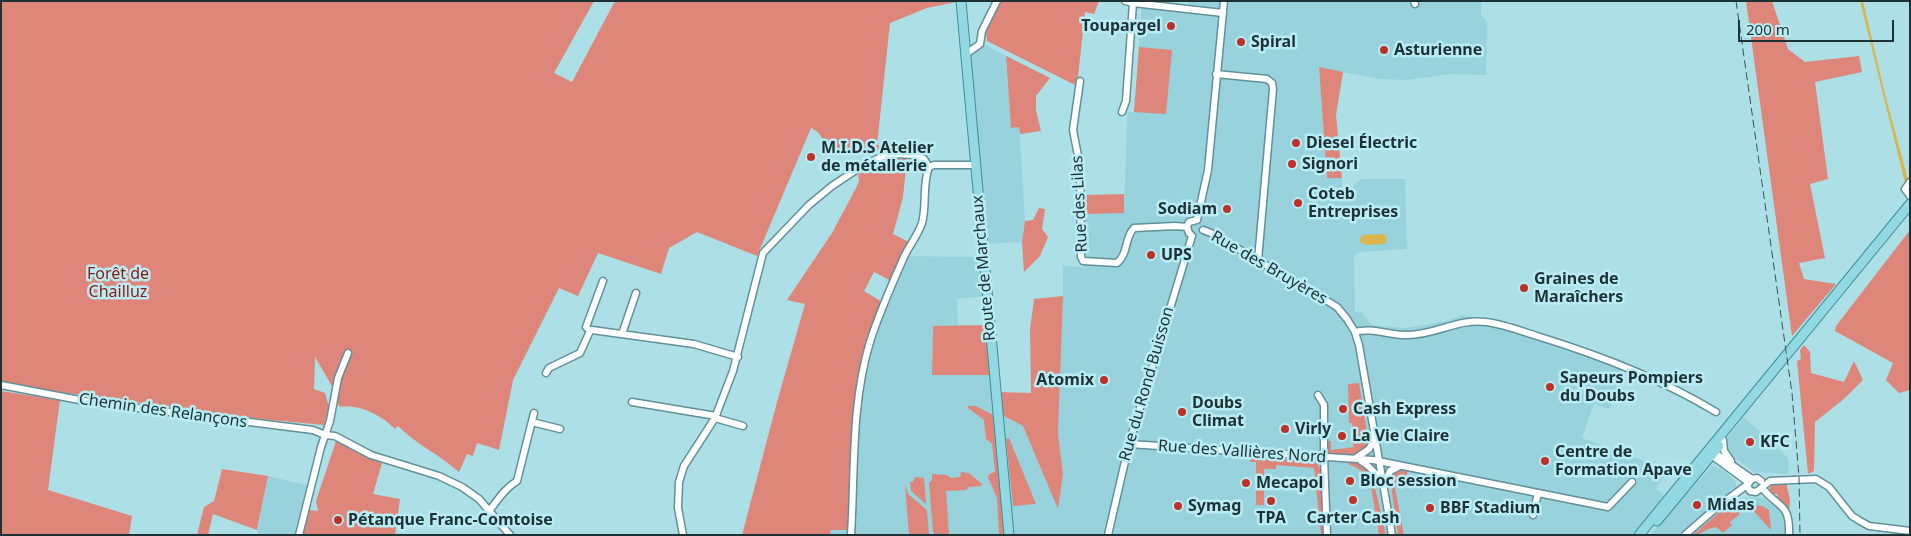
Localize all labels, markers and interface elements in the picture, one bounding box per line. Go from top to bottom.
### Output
scale bar [1741,10,1897,42]
place label: Toupargel [1081,16,1161,36]
text: 200 m [1746,19,1790,39]
marker: Toupargel [1165,20,1177,32]
place label: Spiral [1251,32,1296,52]
marker: Spiral [1235,36,1247,48]
place label: Asturienne [1394,40,1482,60]
marker: Asturienne [1378,44,1390,56]
place label: Diesel Électric [1306,133,1417,153]
marker: Diesel Électric [1290,137,1302,149]
place label: M.I.D.S Atelier de métallerie [821,138,934,176]
marker: M.I.D.S Atelier de métallerie [805,151,817,163]
place label: Signori [1302,154,1358,174]
street label: Rue des Lilas [1068,155,1092,253]
marker: Signori [1286,158,1298,170]
place label: Coteb Entreprises [1308,184,1398,222]
street label: Route de Marchaux [968,194,1000,342]
marker: Coteb Entreprises [1292,197,1304,209]
place label: Sodiam [1158,199,1217,219]
marker: Sodiam [1221,203,1233,215]
street label: Rue des Bruyères [1208,227,1330,309]
place label: UPS [1161,245,1192,265]
marker: UPS [1145,249,1157,261]
park label: Forêt de Chailluz [87,264,149,302]
place label: Graines de Maraîchers [1534,269,1623,307]
marker: Graines de Maraîchers [1518,282,1530,294]
street label: Rue du Rond Buisson [1116,305,1178,463]
place label: Sapeurs Pompiers du Doubs [1560,368,1703,406]
place label: Atomix [1036,370,1094,390]
marker: Atomix [1098,374,1110,386]
marker: Sapeurs Pompiers du Doubs [1544,381,1556,393]
street label: Chemin des Relançons [78,390,248,432]
place label: Doubs Climat [1192,393,1244,431]
place label: Cash Express [1353,399,1456,419]
marker: Cash Express [1337,403,1349,415]
marker: Doubs Climat [1176,406,1188,418]
place label: Virly [1295,419,1331,439]
marker: Virly [1279,423,1291,435]
place label: La Vie Claire [1352,426,1449,446]
marker: La Vie Claire [1336,430,1348,442]
place label: KFC [1760,432,1790,452]
marker: KFC [1744,436,1756,448]
street label: Rue des Vallières Nord [1157,437,1327,467]
place label: Centre de Formation Apave [1555,442,1692,480]
marker: Centre de Formation Apave [1539,455,1551,467]
place label: Bloc session [1360,471,1457,491]
place label: Mecapol [1256,473,1323,493]
marker: Bloc session [1344,475,1356,487]
marker: Mecapol [1240,477,1252,489]
marker: Carter Cash [1347,494,1359,506]
marker: TPA [1265,495,1277,507]
place label: Midas [1707,495,1755,515]
place label: Symag [1188,496,1241,516]
place label: BBF Stadium [1440,498,1540,518]
marker: Midas [1691,499,1703,511]
marker: Symag [1172,500,1184,512]
marker: BBF Stadium [1424,502,1436,514]
place label: TPA [1256,508,1286,528]
place label: Carter Cash [1306,508,1400,528]
place label: Pétanque Franc-Comtoise [348,510,553,530]
marker: Pétanque Franc-Comtoise [332,514,344,526]

